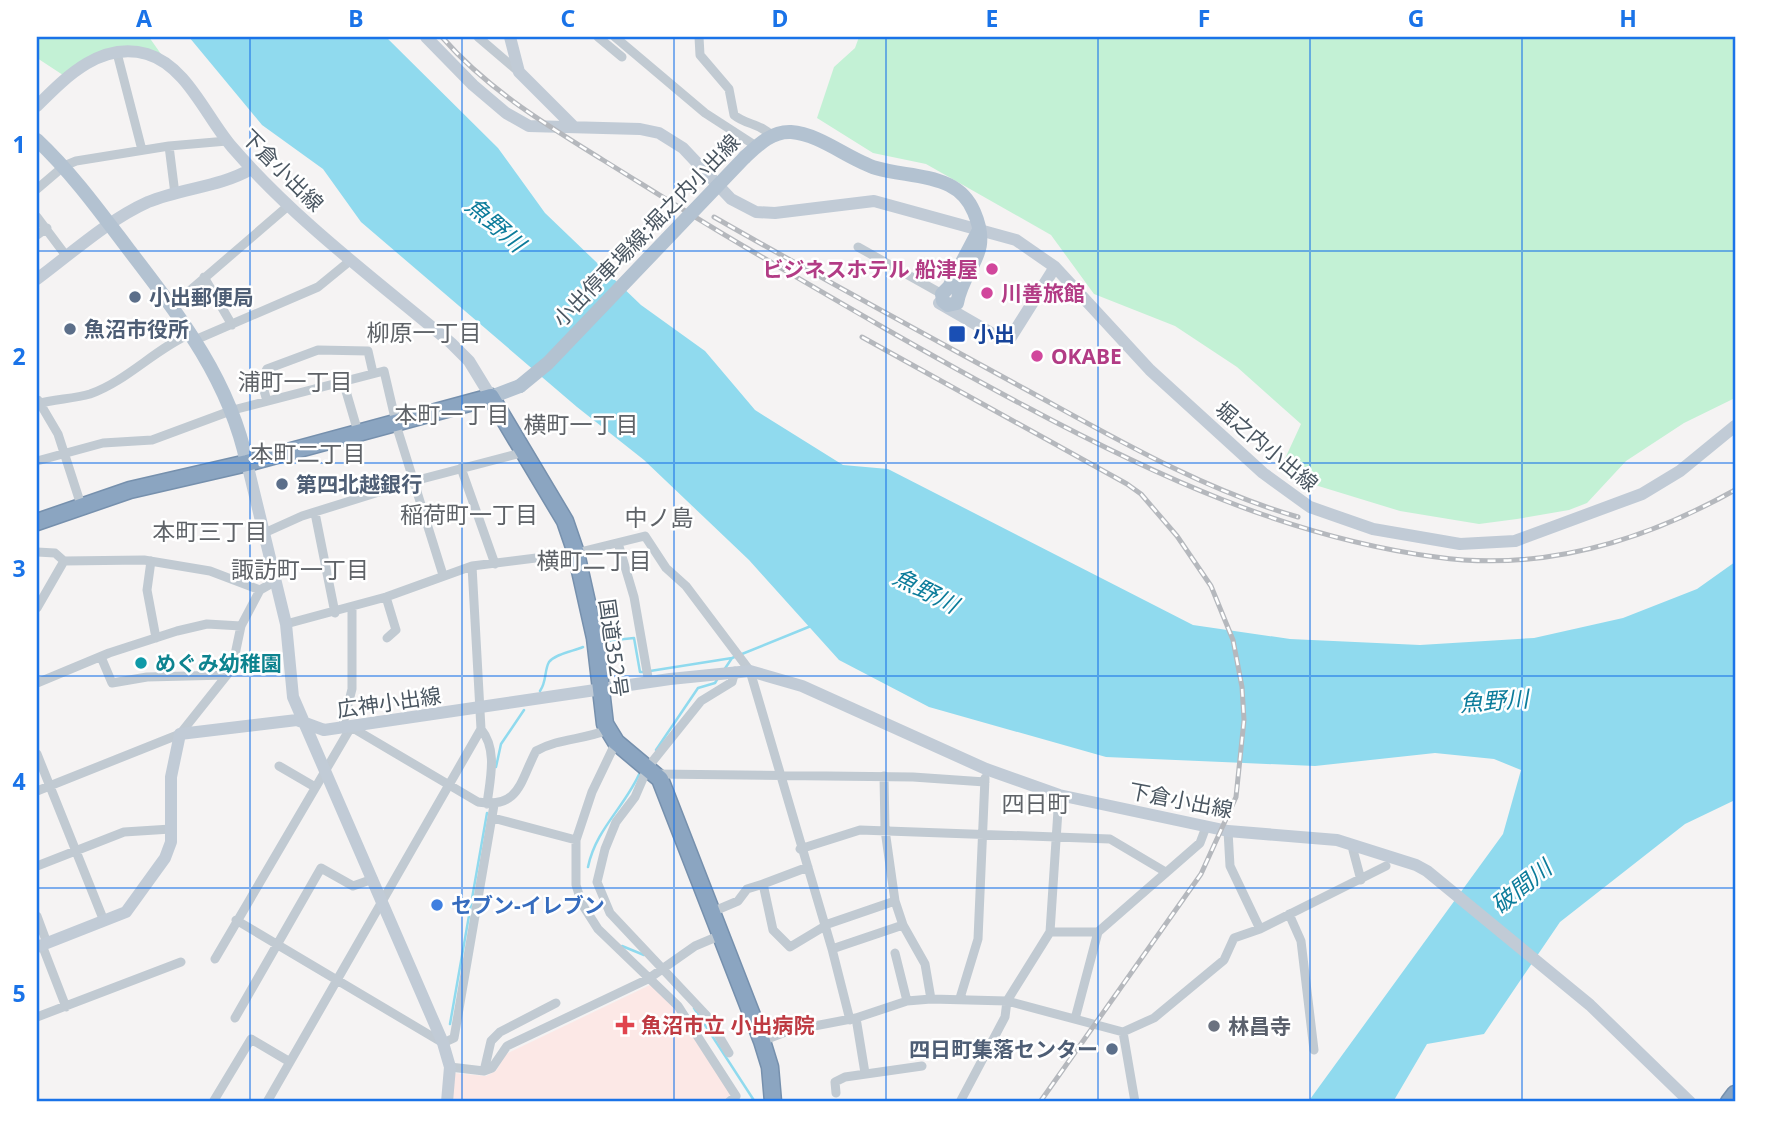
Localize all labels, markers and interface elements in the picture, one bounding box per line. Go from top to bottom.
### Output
text: A [136,2,152,34]
text: B [348,2,364,34]
text: C [561,2,576,34]
text: D [772,2,788,34]
text: E [986,2,998,34]
text: F [1198,2,1210,34]
text: G [1408,2,1424,34]
text: H [1619,2,1637,34]
street label: 下倉小出線 [236,123,330,217]
text: 1 [12,128,26,160]
street label: 小出停車場線;堀之内小出線 [546,128,746,332]
water label: 魚野川 [459,189,535,261]
place label: ビジネスホテル 船津屋 [763,255,978,283]
marker: ビジネスホテル 船津屋 [984,261,1000,277]
place label: 川善旅館 [1001,279,1085,307]
place label: 小出郵便局 [149,283,254,311]
marker: 川善旅館 [979,285,995,301]
marker: 小出郵便局 [127,289,143,305]
place label: 魚沼市役所 [84,315,189,343]
district label: 柳原一丁目 [367,316,482,348]
place label: 小出 [973,320,1015,348]
marker: 魚沼市役所 [62,321,78,337]
marker: 小出 [947,324,967,344]
text: 2 [12,340,26,372]
place label: OKABE [1051,342,1122,370]
marker: OKABE [1029,348,1045,364]
district label: 浦町一丁目 [238,365,353,397]
street label: 堀之内小出線 [1210,395,1324,497]
district label: 本町一丁目 [395,398,510,430]
district label: 横町一丁目 [524,408,639,440]
district label: 本町二丁目 [251,437,366,469]
place label: 第四北越銀行 [296,470,422,498]
marker: 第四北越銀行 [274,476,290,492]
district label: 稲荷町一丁目 [400,498,538,530]
district label: 中ノ島 [625,501,694,533]
district label: 本町三丁目 [153,515,268,547]
district label: 横町二丁目 [537,544,652,576]
text: 3 [12,552,26,584]
district label: 諏訪町一丁目 [231,553,369,585]
water label: 魚野川 [888,560,967,621]
street label: 国道352号 [593,597,635,699]
place label: めぐみ幼稚園 [155,649,282,677]
marker: めぐみ幼稚園 [133,655,149,671]
street label: 広神小出線 [335,681,443,723]
water label: 魚野川 [1458,681,1533,718]
text: 4 [12,765,26,797]
street label: 下倉小出線 [1127,776,1235,824]
district label: 四日町 [1002,787,1071,819]
water label: 破間川 [1484,850,1560,920]
place label: セブン-イレブン [451,891,605,919]
marker: セブン-イレブン [429,897,445,913]
text: 5 [12,977,26,1009]
place label: 魚沼市立 小出病院 [641,1011,814,1039]
place label: 林昌寺 [1228,1012,1291,1040]
marker: 魚沼市立 小出病院 [615,1015,635,1035]
marker: 林昌寺 [1206,1018,1222,1034]
place label: 四日町集落センター [909,1035,1098,1063]
marker: 四日町集落センター [1104,1041,1120,1057]

